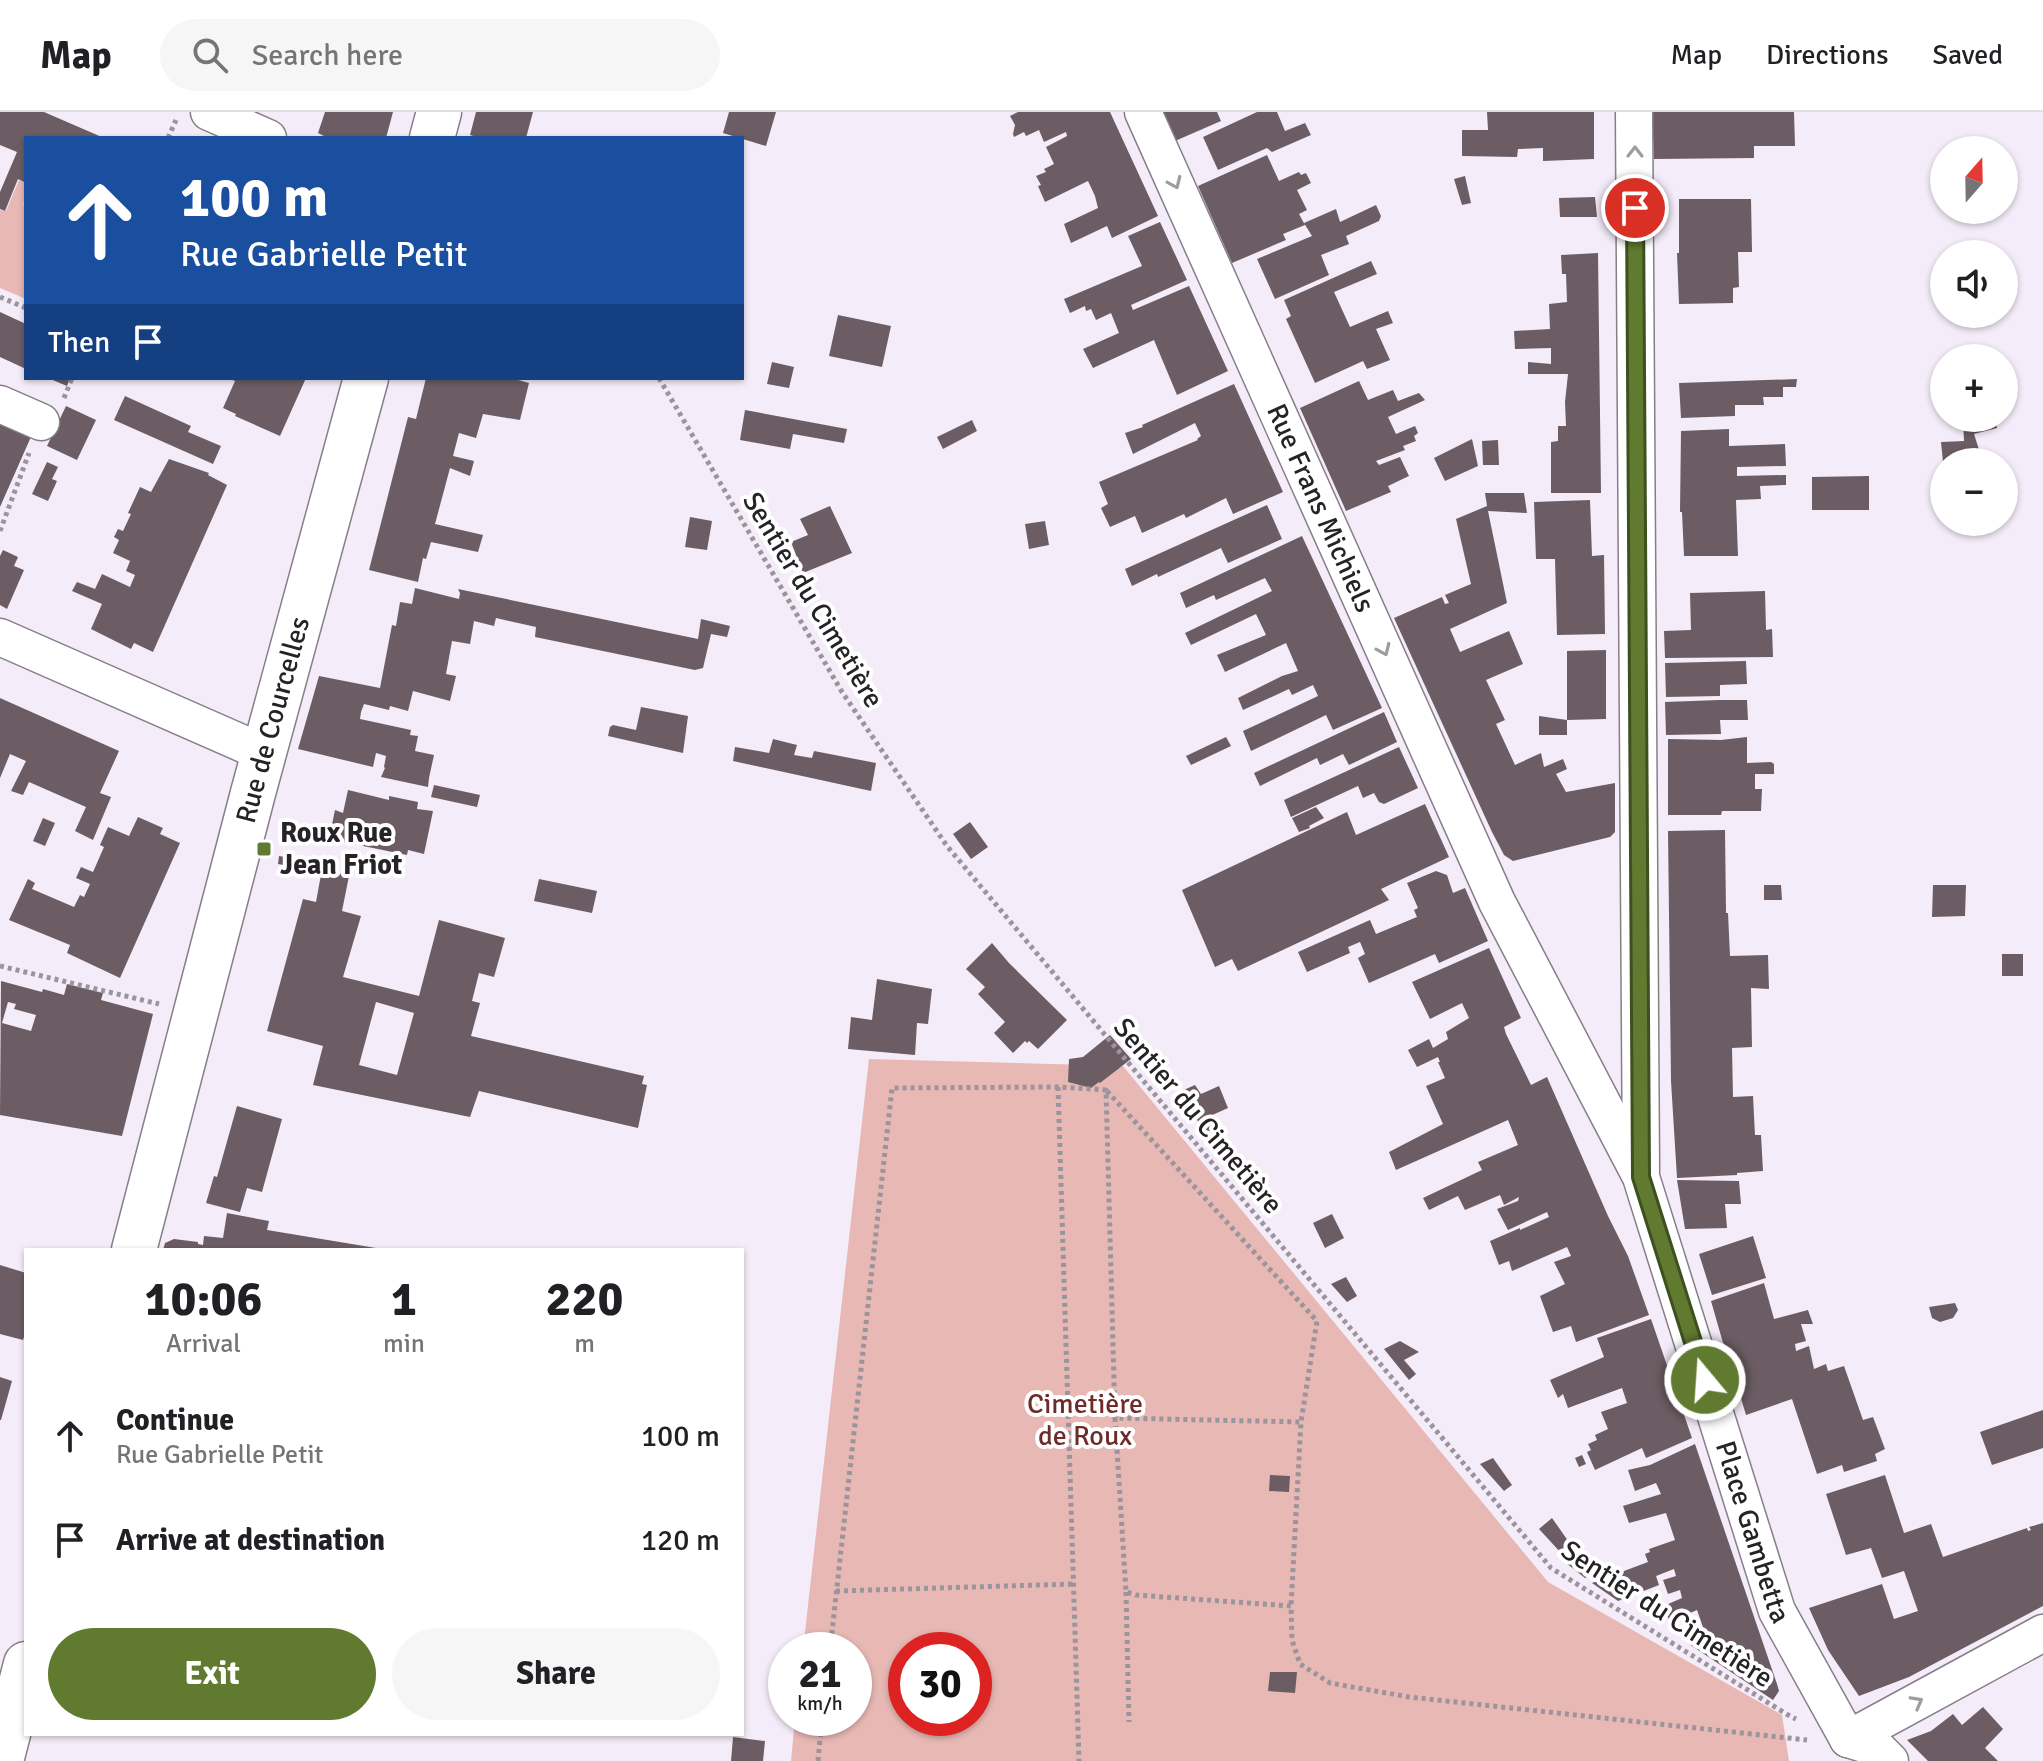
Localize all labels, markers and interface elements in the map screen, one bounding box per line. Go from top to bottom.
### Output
search box [160,19,720,91]
text: Map [40,32,112,79]
icon: search [188,33,232,77]
text: Search here [252,37,403,74]
text: Map [1670,38,1722,72]
text: Directions [1766,38,1888,72]
text: Saved [1932,38,2003,72]
north arrow [1930,136,2018,224]
map controls [1930,136,2018,536]
one-way arrow [1626,145,1644,158]
text: 100 m [180,163,328,232]
icon: ahead [48,168,152,272]
pin [1601,174,1669,242]
one-way arrow [1165,175,1181,189]
icon: arrive [1613,186,1657,230]
text: Rue Gabrielle Petit [180,232,467,277]
button: sound [1930,240,2018,328]
icon: arrive [126,320,170,364]
text: Then [48,324,110,361]
button: + [1930,344,2018,432]
street label: Rue Frans Michiels [1259,399,1382,617]
button: − [1930,448,2018,536]
street label: Sentier du Cimetière [735,486,891,714]
street label: Rue de Courcelles [229,613,317,827]
one-way arrow [1375,642,1391,657]
place label: Roux Rue Jean Friot [280,816,403,882]
marker: Roux Rue Jean Friot [255,840,273,858]
street label: Sentier du Cimetière [1106,1011,1290,1221]
text: 10:06 [145,1270,262,1329]
text: 1 [391,1270,417,1329]
text: 220 [546,1270,623,1329]
text: Arrival [166,1328,241,1360]
text: min [383,1328,425,1360]
text: m [574,1328,595,1360]
position arrow [1663,1338,1747,1422]
park label: Cimetière de Roux [1027,1387,1143,1453]
text: Continue [116,1402,234,1439]
icon: ahead [48,1414,92,1458]
text: 100 m [641,1418,720,1455]
street label: Place Gambetta [1708,1437,1797,1629]
text: Rue Gabrielle Petit [116,1439,323,1471]
icon: arrive [48,1518,92,1562]
text: Arrive at destination [116,1522,385,1559]
text: 120 m [641,1522,720,1559]
street label: Sentier du Cimetière [1555,1533,1779,1695]
button: Exit [48,1628,376,1720]
button: Share [392,1628,720,1720]
speed limit sign: 30 [888,1632,992,1736]
text: 21 [798,1649,842,1699]
text: km/h [797,1691,843,1716]
one-way arrow [1908,1696,1922,1712]

